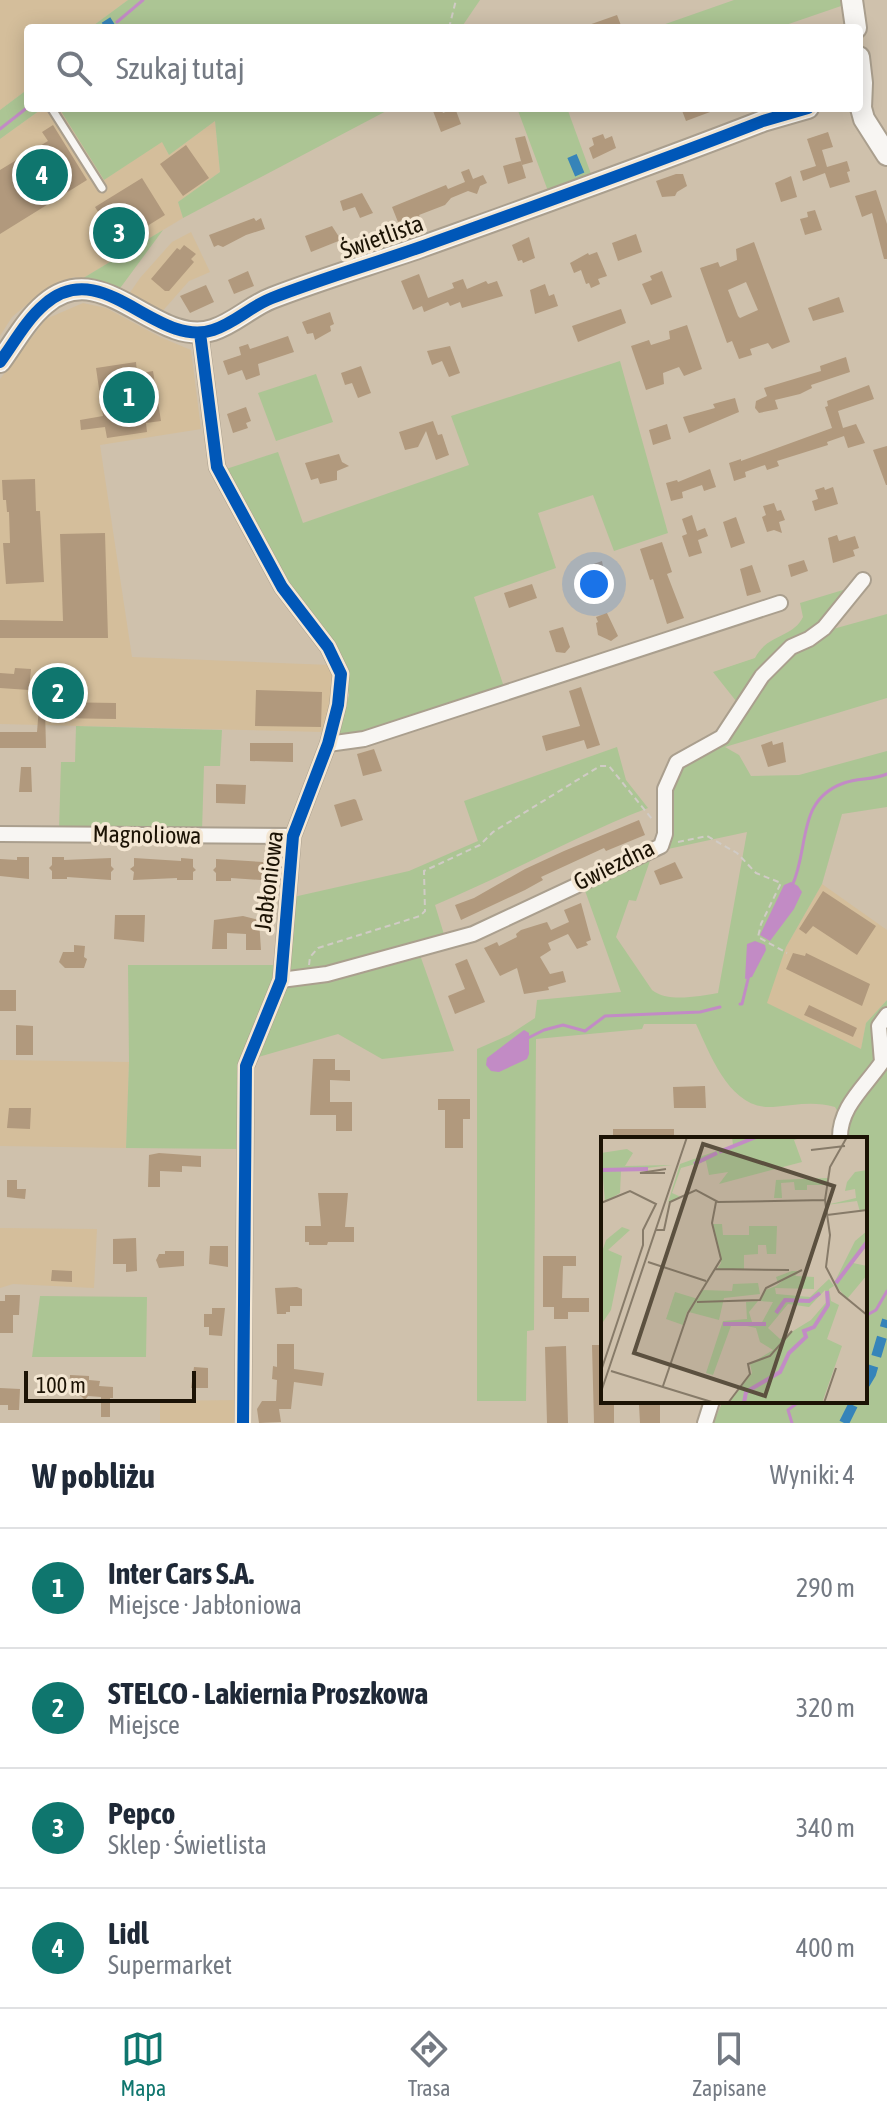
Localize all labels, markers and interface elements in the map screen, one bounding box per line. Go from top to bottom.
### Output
search box [24,24,863,112]
icon: search [52,46,96,90]
text: Szukaj tutaj [116,51,245,85]
pin: 4 [16,145,68,205]
pin: 3 [93,203,145,263]
street label: Świetlista [337,209,427,264]
pin: 1 [103,367,155,427]
your location [574,564,614,604]
pin: 2 [32,663,84,723]
street label: Magnoliowa [92,820,202,849]
street label: Jabłoniowa [249,829,288,933]
street label: Gwiezdna [569,834,658,896]
inset map [601,1137,867,1403]
scale bar [24,1367,196,1403]
text: 100 m [36,1372,86,1398]
text: W pobliżu [32,1456,155,1495]
text: Wyniki: 4 [770,1460,855,1490]
text: Inter Cars S.A. [108,1556,254,1590]
text: 1 [52,1573,64,1603]
text: 290 m [796,1573,855,1603]
text: Miejsce · Jabłoniowa [108,1590,302,1620]
text: STELCO - Lakiernia Proszkowa [108,1676,428,1710]
text: 2 [52,1693,64,1723]
text: 320 m [796,1693,855,1723]
text: Miejsce [108,1710,180,1740]
text: Pepco [108,1796,175,1830]
text: 3 [52,1813,64,1843]
text: 340 m [796,1813,855,1843]
text: Sklep · Świetlista [108,1830,267,1860]
text: Lidl [108,1916,149,1950]
text: 4 [52,1933,64,1963]
text: 400 m [796,1933,855,1963]
text: Supermarket [108,1950,232,1980]
tab: Mapa [121,2027,166,2101]
tab: Trasa [407,2027,451,2101]
tab: Zapisane [692,2027,766,2101]

